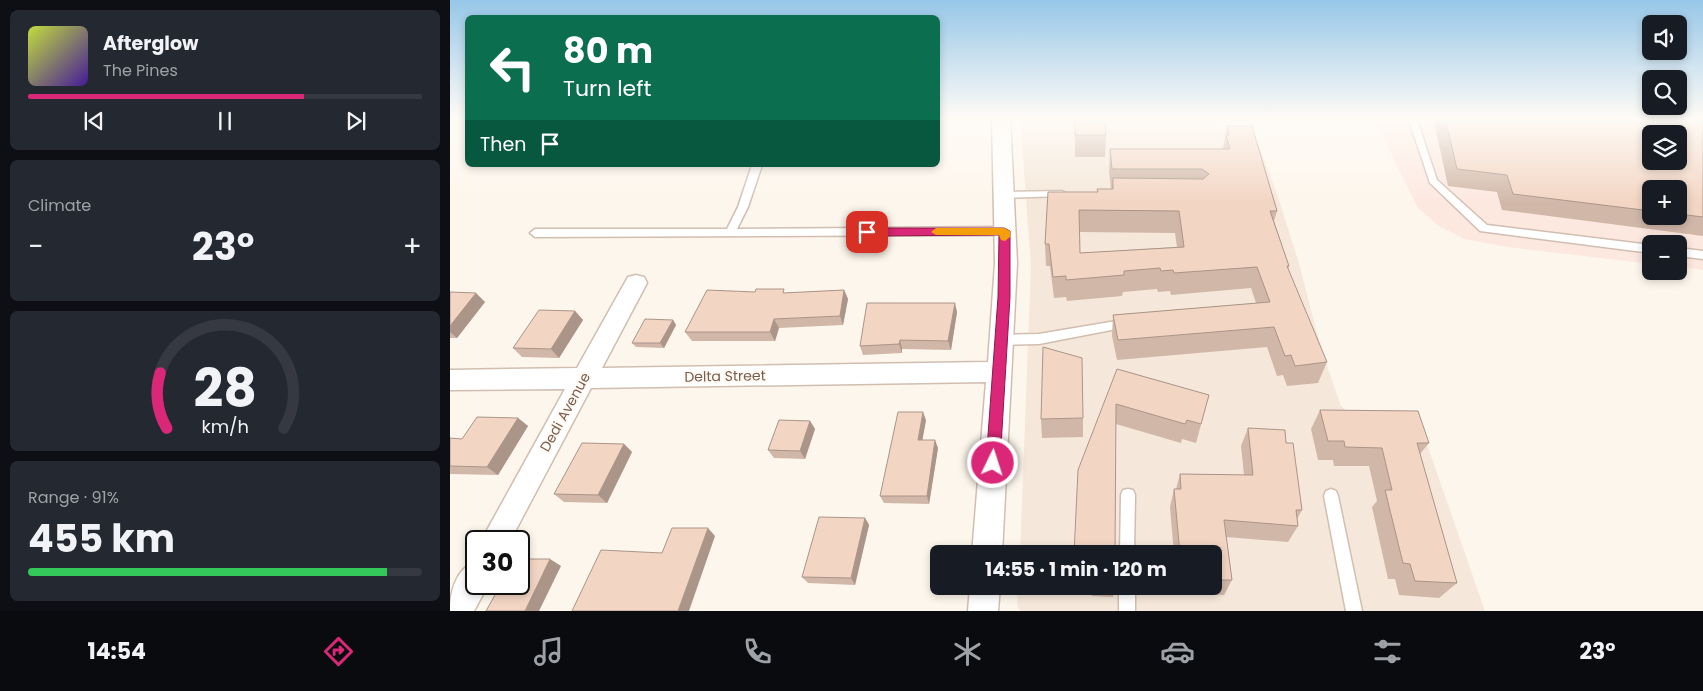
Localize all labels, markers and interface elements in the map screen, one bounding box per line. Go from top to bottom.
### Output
map controls [1642,15,1687,280]
button: sound [1642,15,1687,60]
text: 80 m [563,26,653,75]
text: Afterglow [103,30,198,57]
icon: left [480,35,545,100]
text: The Pines [103,59,178,82]
button: search [1642,70,1687,115]
text: Turn left [563,73,651,104]
icon: previous [80,107,108,135]
icon: pause [211,107,239,135]
icon: next [342,107,370,135]
button: layers [1642,125,1687,170]
icon: arrive [536,130,564,158]
text: Then [480,131,526,158]
button: + [1642,180,1687,225]
text: Climate [28,194,91,217]
pin [846,211,888,253]
icon: arrive [853,218,881,246]
text: 23° [192,220,254,273]
text: − [28,227,43,266]
text: + [403,227,422,266]
button: − [1642,235,1687,280]
text: 28 [193,352,257,425]
street label: Delta Street [684,365,766,387]
street label: Dedi Avenue [535,368,595,455]
text: km/h [201,414,249,439]
position arrow [966,436,1018,488]
text: Range · 91% [28,486,119,509]
text: 455 km [28,512,175,565]
speed limit sign: 30 [465,530,530,595]
text: 14:55 · 1 min · 120 m [985,556,1167,583]
icon: directions [321,634,356,669]
icon: music [531,634,566,669]
icon: phone [740,634,775,669]
icon: climate [950,634,985,669]
icon: car [1160,634,1195,669]
icon: filters [1370,634,1405,669]
text: 14:54 [87,636,146,667]
text: 23° [1579,636,1616,667]

